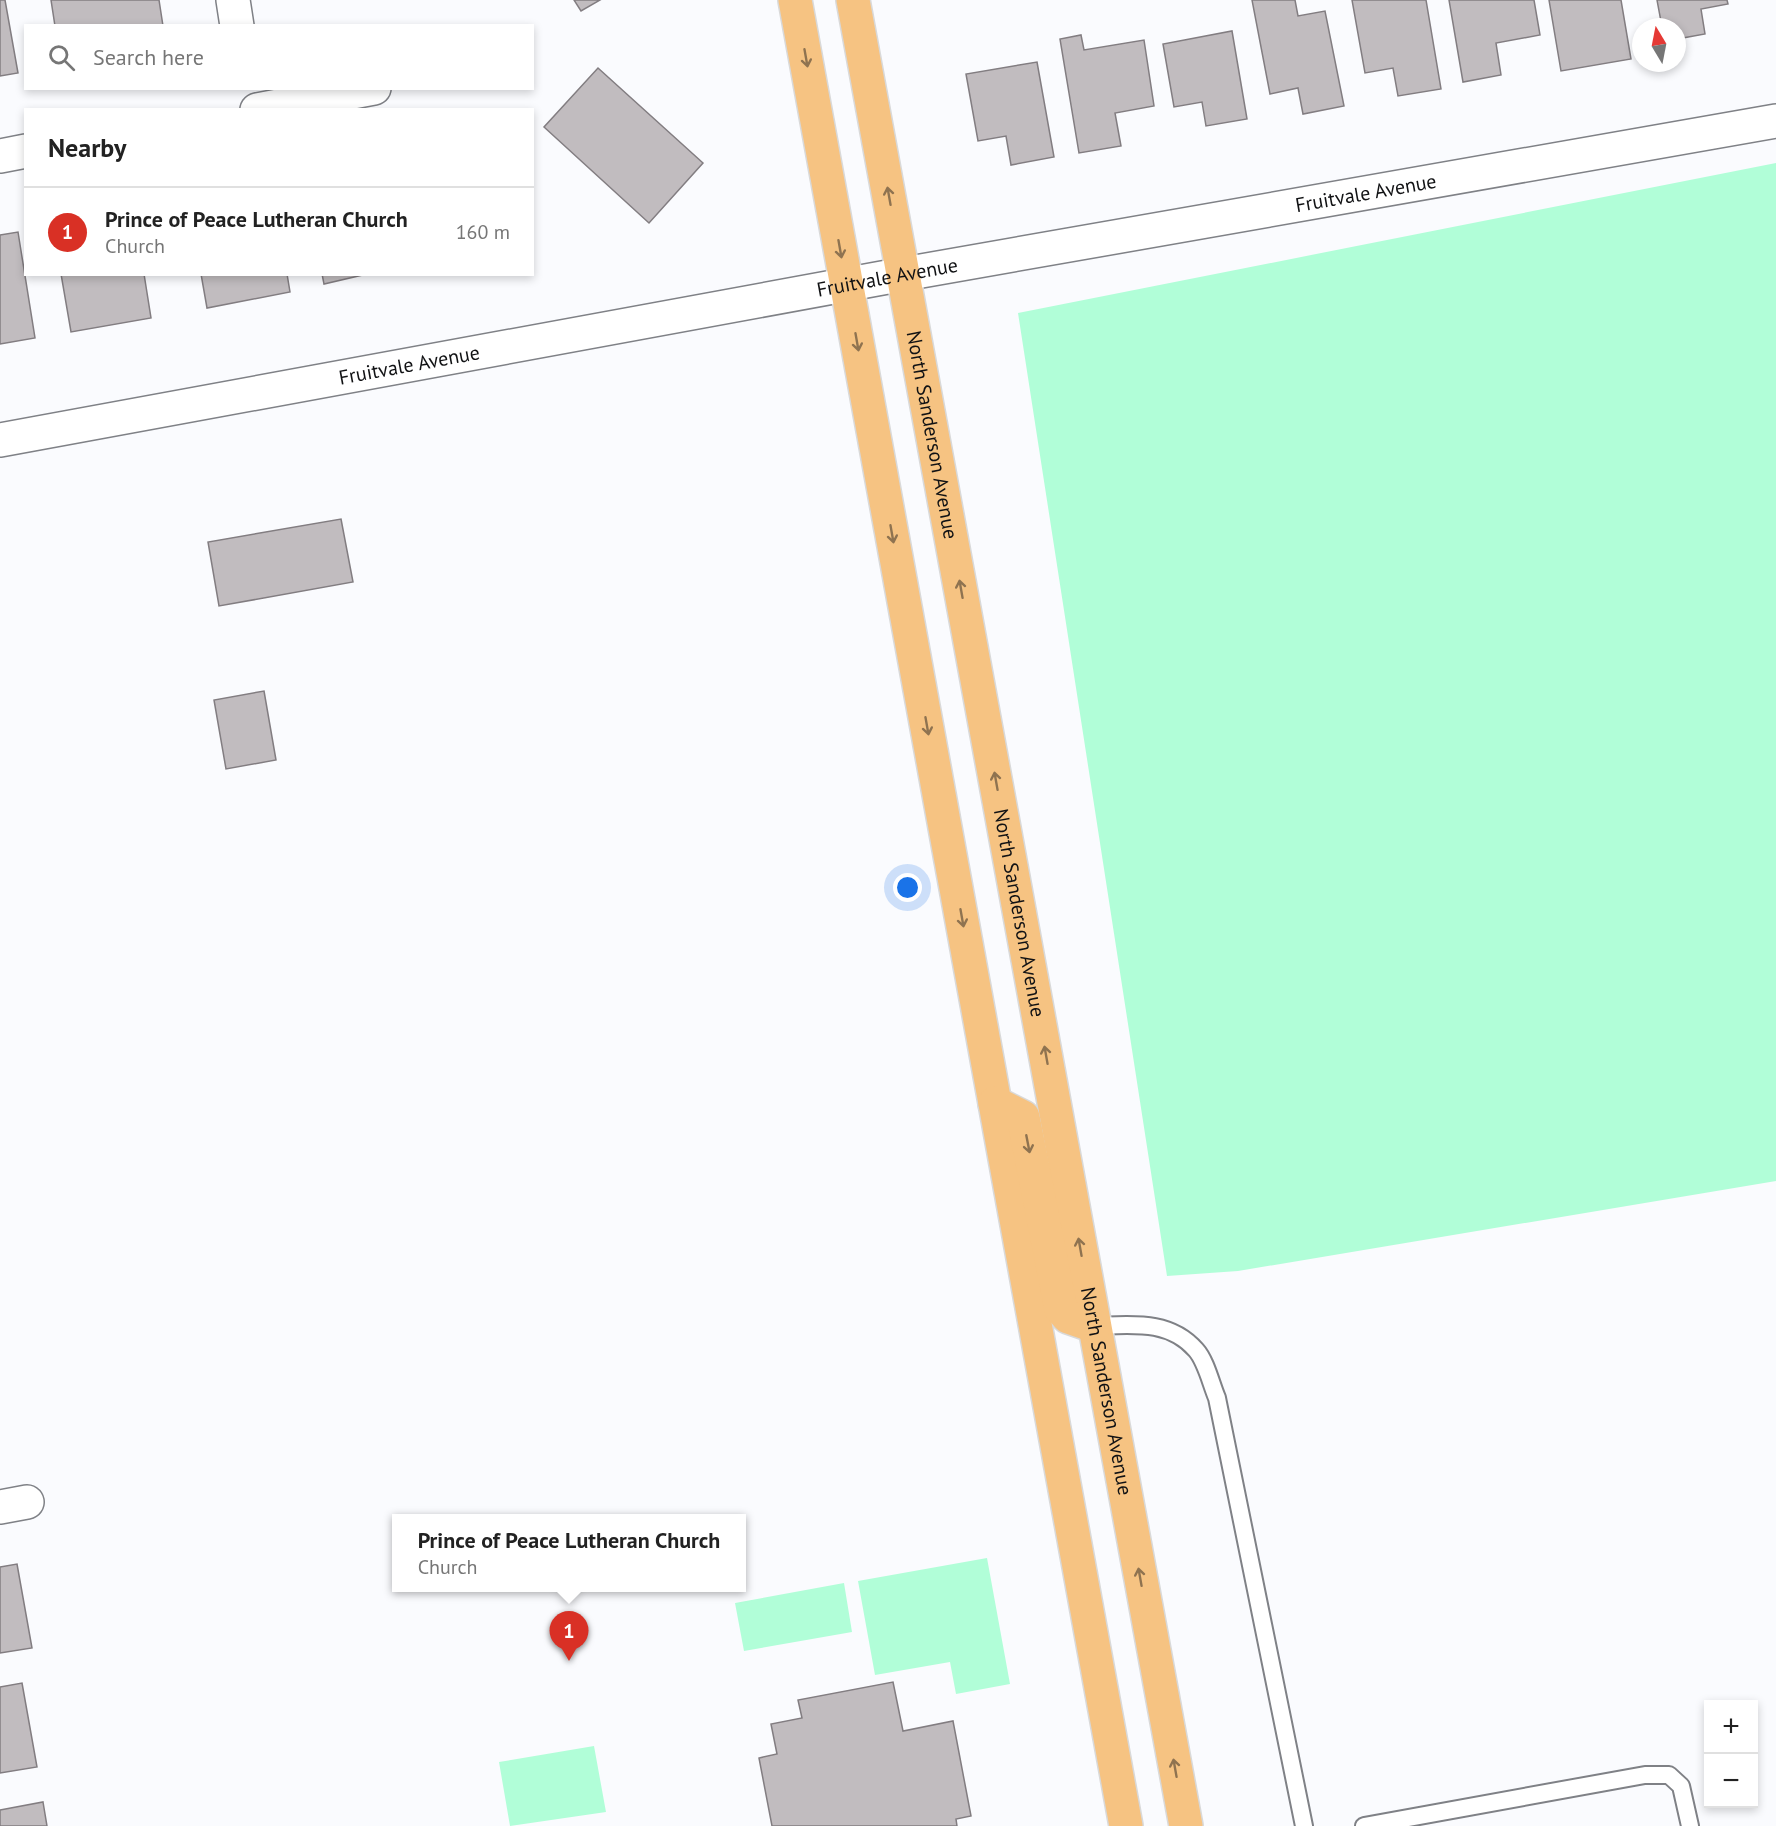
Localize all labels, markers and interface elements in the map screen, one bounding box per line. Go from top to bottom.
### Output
north arrow [1632,18,1686,72]
search box [24,24,534,90]
icon: search [45,41,78,74]
text: Search here [93,43,204,71]
one-way arrow [800,47,811,67]
text: Nearby [48,131,126,164]
street label: Fruitvale Avenue [1293,168,1438,218]
one-way arrow [883,187,894,206]
text: Prince of Peace Lutheran Church [105,205,408,233]
text: 1 [62,219,73,245]
text: 160 m [456,219,510,245]
text: Church [105,233,165,259]
one-way arrow [835,239,846,259]
street label: Fruitvale Avenue [815,252,960,303]
street label: North Sanderson Avenue [901,329,964,541]
one-way arrow [852,332,863,352]
street label: Fruitvale Avenue [337,339,482,391]
one-way arrow [887,524,898,544]
one-way arrow [955,580,966,599]
one-way arrow [922,716,933,735]
one-way arrow [990,772,1001,791]
street label: North Sanderson Avenue [988,807,1051,1019]
your location [893,873,922,902]
one-way arrow [956,908,967,927]
one-way arrow [1040,1046,1051,1066]
one-way arrow [1023,1133,1034,1153]
one-way arrow [1074,1238,1085,1258]
street label: North Sanderson Avenue [1075,1285,1138,1497]
popup [392,1514,746,1592]
text: Prince of Peace Lutheran Church [418,1526,720,1554]
text: Church [418,1554,478,1580]
one-way arrow [1134,1567,1145,1587]
pin: 1 [550,1612,588,1661]
map controls [1704,1700,1758,1808]
button: + [1704,1700,1758,1754]
button: − [1704,1754,1758,1808]
one-way arrow [1169,1759,1180,1779]

